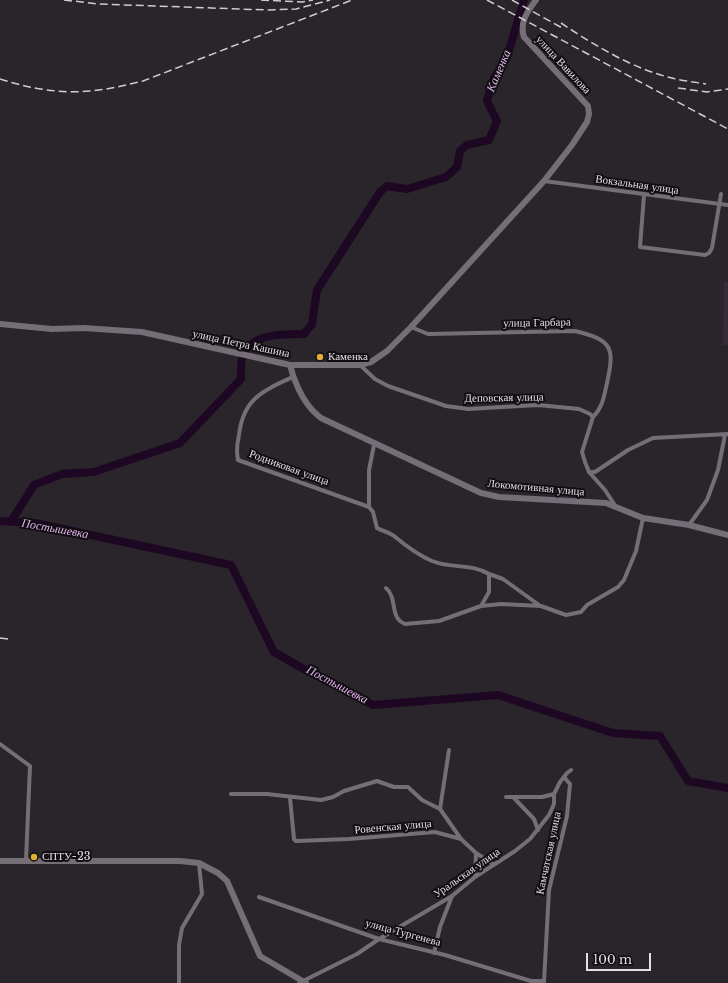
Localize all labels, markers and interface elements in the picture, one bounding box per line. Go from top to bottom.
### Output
street label: улица Вавилова [533,33,593,97]
water label: Каменка [484,48,514,94]
street label: Вокзальная улица [594,173,680,197]
street label: улица Гарбара [503,316,571,330]
street label: улица Петра Кашина [191,327,291,361]
place label: Каменка [328,350,368,364]
marker: Каменка [315,352,325,362]
street label: Деповская улица [464,391,544,405]
street label: Родниковая улица [247,447,331,489]
street label: Локомотивная улица [487,477,585,499]
water label: Постышевка [20,516,90,542]
water label: Постышевка [304,663,370,707]
street label: Камчатская улица [534,810,564,896]
street label: Ровенская улица [354,817,432,837]
street label: Уральская улица [431,845,503,901]
place label: СПТУ-23 [42,850,90,864]
marker: СПТУ-23 [29,852,39,862]
street label: улица Тургенева [364,917,442,949]
scale bar [588,945,653,971]
text: 100 m [593,952,632,967]

